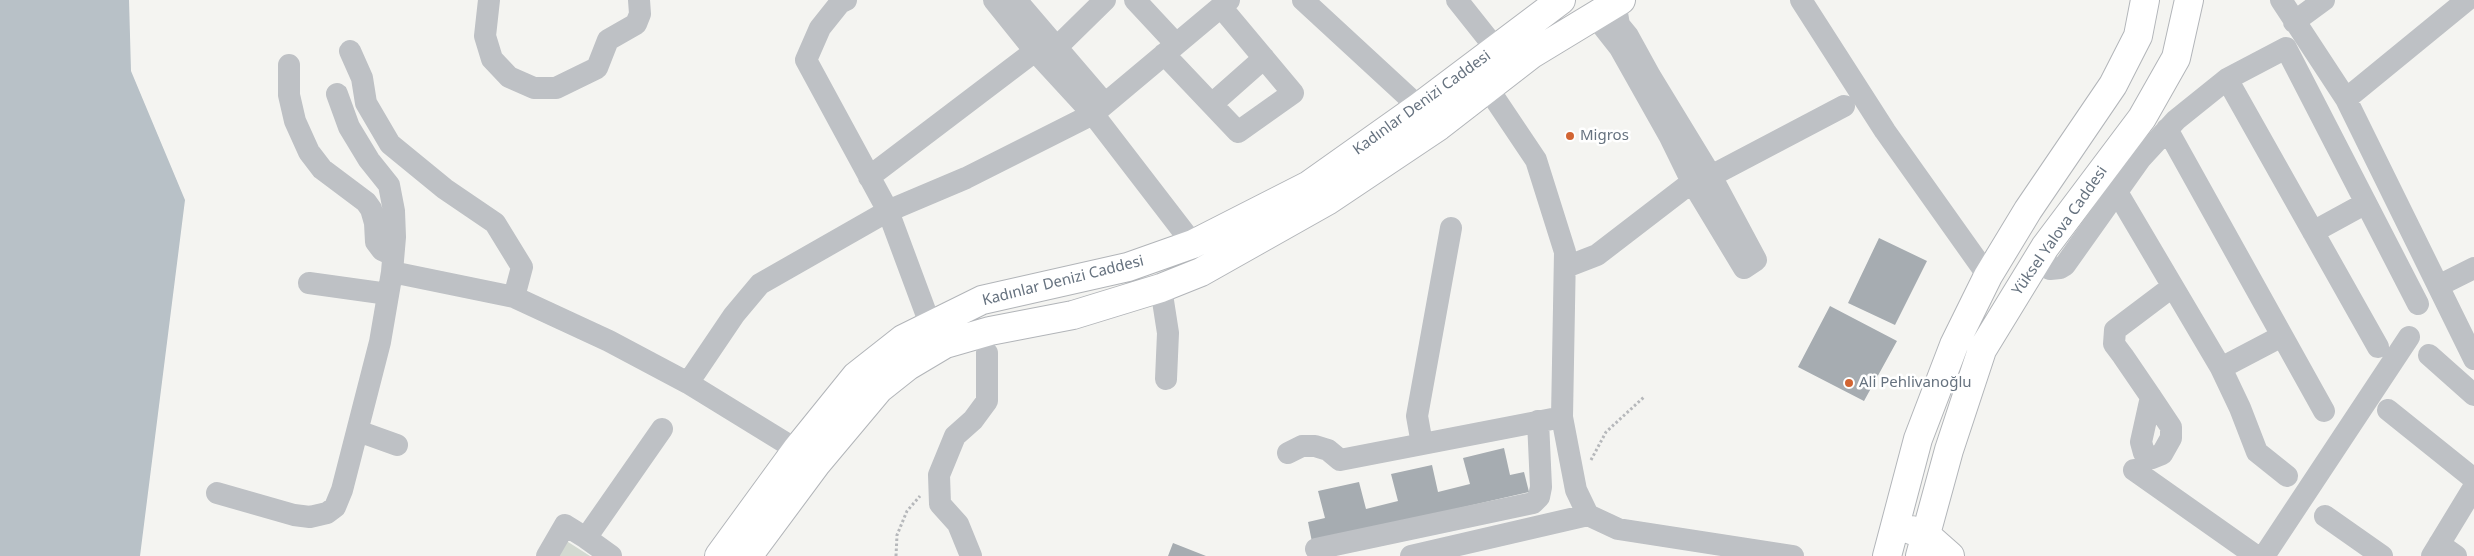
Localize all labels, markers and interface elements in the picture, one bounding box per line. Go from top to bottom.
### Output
street label: Kadınlar Denizi Caddesi [1350,47,1494,159]
place label: Migros [1580,127,1629,145]
marker: Migros [1564,130,1576,142]
street label: Yüksel Yalova Caddesi [2009,163,2111,299]
street label: Kadınlar Denizi Caddesi [980,252,1146,310]
place label: Ali Pehlivanoğlu [1859,374,1972,392]
marker: Ali Pehlivanoğlu [1843,377,1855,389]

